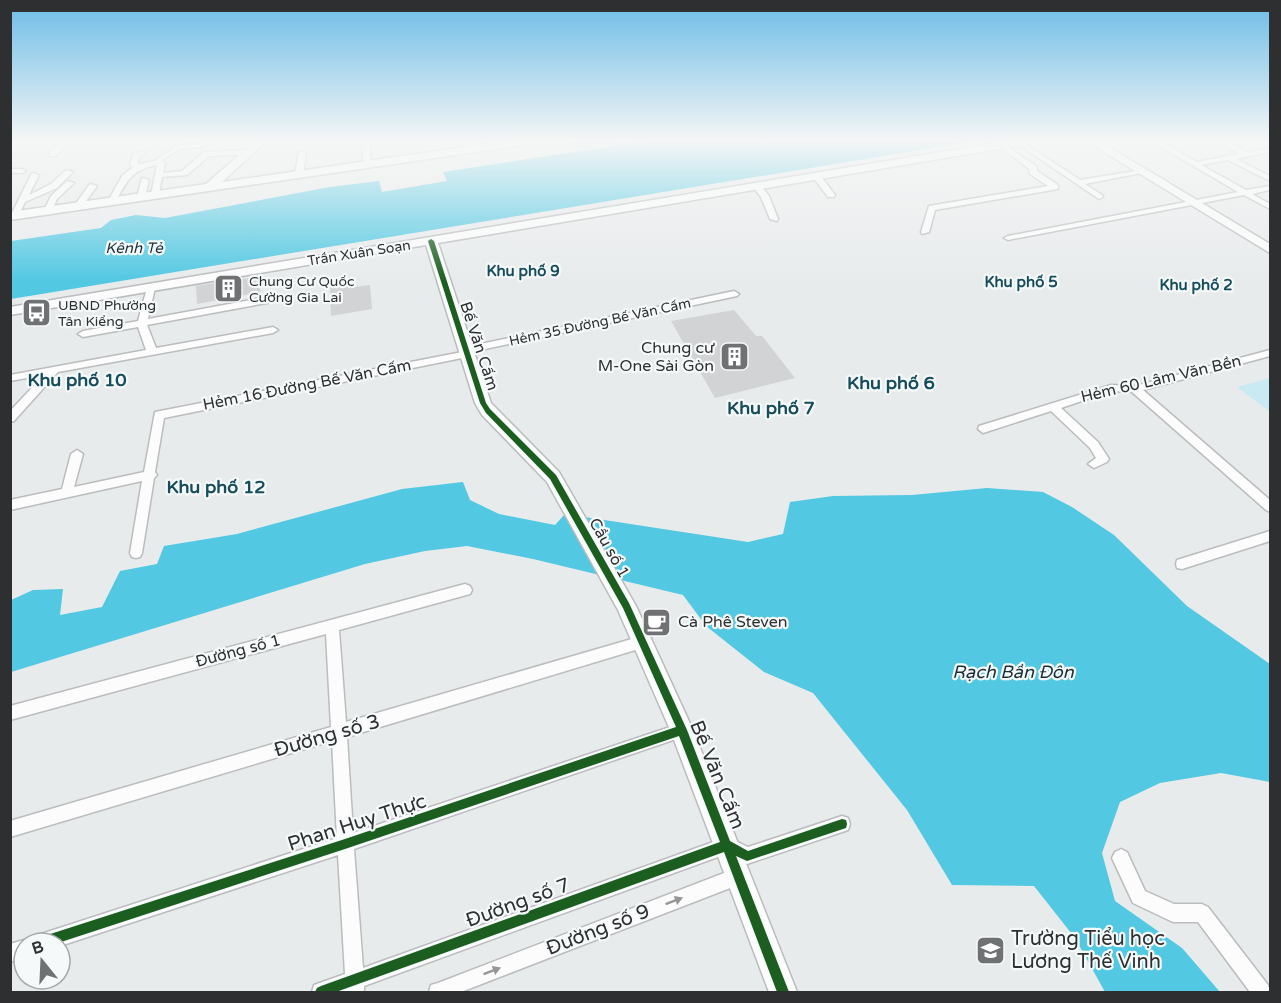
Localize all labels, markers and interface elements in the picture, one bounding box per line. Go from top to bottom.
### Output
street label: Trần Xuân Soạn [306,236,412,270]
water label: Kênh Tẻ [105,239,164,257]
district label: Khu phố 9 [486,262,560,281]
building icon: Chung Cư Quốc Cường Gia Lai [212,273,244,305]
place label: Chung Cư Quốc Cường Gia Lai [249,273,354,306]
district label: Khu phố 5 [984,273,1058,292]
district label: Khu phố 2 [1159,276,1233,295]
street label: Hẻm 35 Đường Bế Văn Cấm [508,294,692,350]
bus stop icon: UBND Phường Tân Kiểng [21,297,53,329]
place label: UBND Phường Tân Kiểng [58,297,156,330]
street label: Bế Văn Cấm [455,299,503,393]
place label: Chung cư M-One Sài Gòn [598,338,715,376]
building icon: Chung cư M-One Sài Gòn [719,341,751,373]
street label: Hẻm 60 Lâm Văn Bền [1079,351,1243,407]
street label: Hẻm 16 Đường Bế Văn Cấm [201,355,413,415]
district label: Khu phố 10 [27,369,127,391]
district label: Khu phố 6 [847,372,935,394]
district label: Khu phố 7 [727,397,815,419]
district label: Khu phố 12 [166,476,266,498]
street label: Cầu số 1 [584,514,634,582]
cafe icon: Cà Phê Steven [641,606,673,638]
place label: Cà Phê Steven [678,612,788,632]
street label: Đường số 1 [193,630,283,672]
water label: Rạch Bần Đôn [952,661,1075,683]
street label: Đường số 3 [271,709,383,763]
street label: Bế Văn Cấm [684,717,750,833]
street label: Phan Huy Thực [285,789,429,857]
street label: Đường số 7 [463,873,573,933]
one-way arrow [665,896,683,905]
street label: Đường số 9 [543,899,653,961]
place label: Trường Tiểu học Lương Thế Vinh [1011,927,1165,974]
north arrow [12,931,72,991]
school or university icon: Trường Tiểu học Lương Thế Vinh [974,934,1006,966]
text: B [29,936,46,959]
one-way arrow [484,966,502,976]

